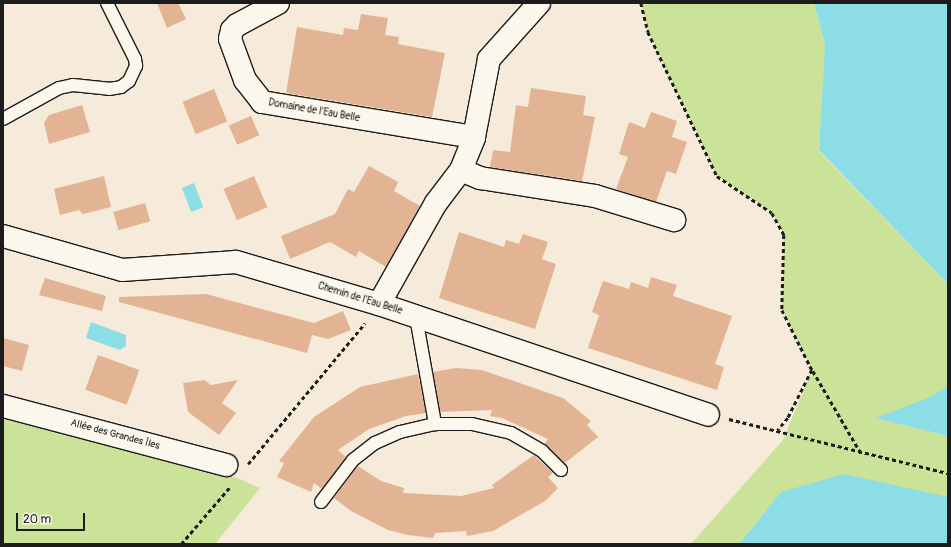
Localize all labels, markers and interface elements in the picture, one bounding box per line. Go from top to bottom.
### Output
street label: Domaine de l'Eau Belle [267,97,361,125]
street label: Chemin de l'Eau Belle [316,280,404,318]
street label: Allée des Grandes Îles [69,417,161,453]
scale bar [18,505,87,531]
text: 20 m [23,512,51,527]

